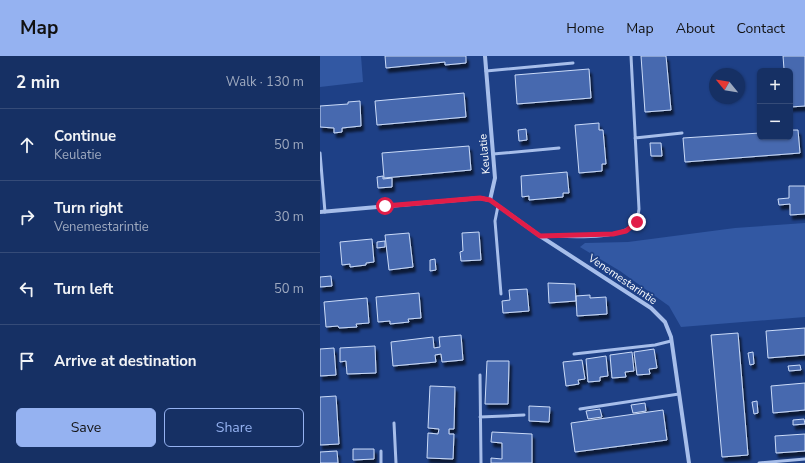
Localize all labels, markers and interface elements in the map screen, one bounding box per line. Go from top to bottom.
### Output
text: Map [20,15,58,41]
text: Home [566,19,604,38]
text: Map [626,19,654,38]
text: About [676,19,715,38]
text: Contact [737,19,785,38]
north arrow [709,68,745,104]
map controls [757,68,793,140]
button: + [757,68,793,104]
text: 2 min [16,71,60,94]
text: Walk · 130 m [226,73,304,91]
button: − [757,104,793,140]
text: Continue [54,126,116,146]
street label: Keulatie [475,133,494,175]
icon: ahead [16,134,38,156]
text: 50 m [274,136,304,154]
text: Keulatie [54,146,101,164]
route start [376,197,394,215]
text: Turn right [54,198,123,218]
icon: right [16,206,38,228]
text: 30 m [274,208,304,226]
route end [628,213,646,231]
text: Venemestarintie [54,218,149,236]
street label: Venemestarintie [585,250,660,308]
icon: left [16,278,38,300]
text: Turn left [54,279,113,299]
text: 50 m [274,280,304,298]
icon: arrive [16,350,38,372]
text: Arrive at destination [54,351,197,371]
button: Save [16,408,156,447]
button: Share [164,408,304,447]

